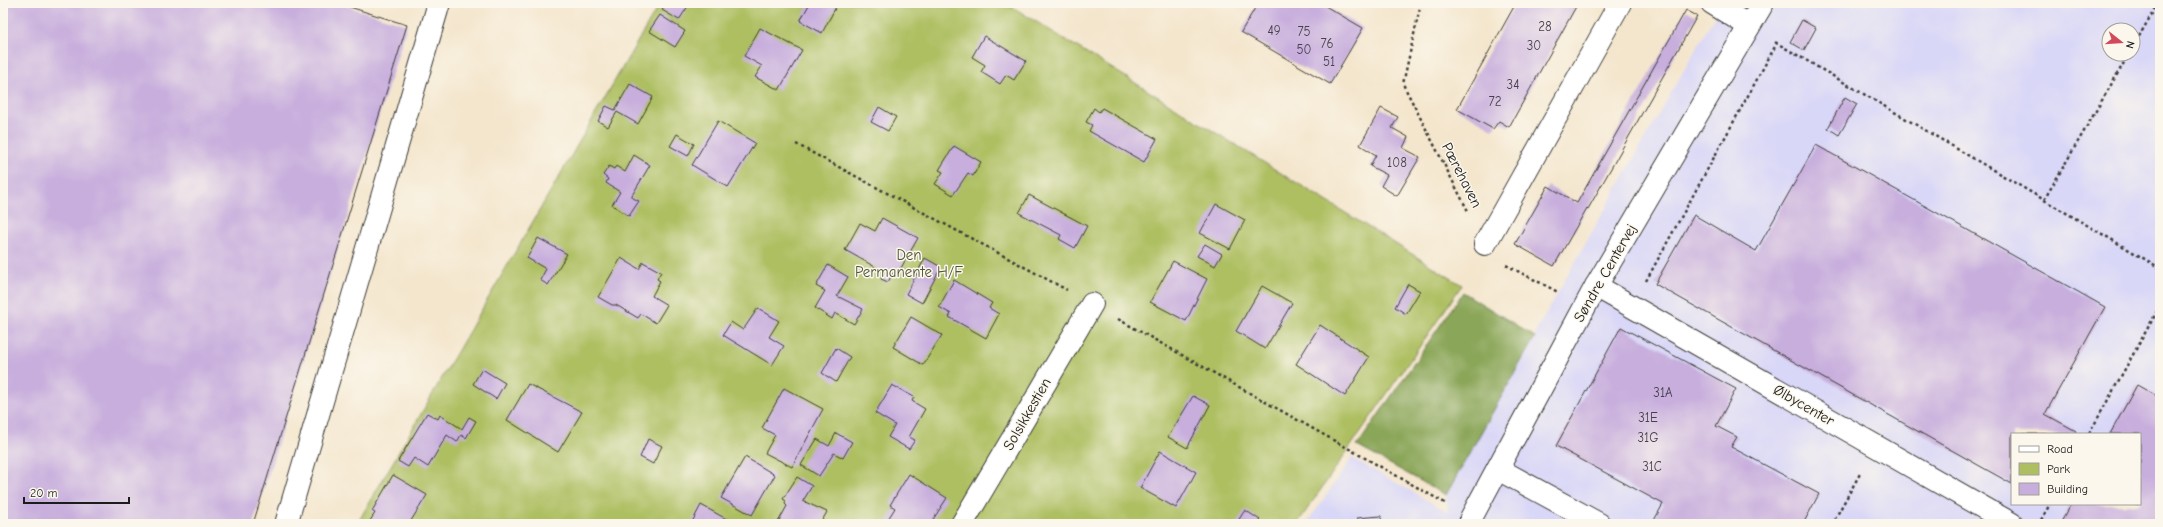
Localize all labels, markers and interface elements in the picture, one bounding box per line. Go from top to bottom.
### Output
house number: 28 [1538,19,1552,34]
north arrow [2101,22,2141,62]
house number: 49 [1267,23,1281,38]
house number: 75 [1297,24,1311,39]
house number: 76 [1320,36,1334,51]
house number: 30 [1527,38,1541,53]
text: N [2123,39,2137,50]
house number: 50 [1297,42,1312,57]
house number: 51 [1323,54,1335,69]
house number: 34 [1507,77,1519,92]
house number: 72 [1489,94,1502,109]
street label: Pærehaven [1438,139,1486,211]
house number: 108 [1387,155,1407,170]
street label: Søndre Centervej [1570,221,1640,325]
park label: Den Permanente H/F [855,246,963,281]
street label: Solsikkestien [999,375,1055,453]
street label: Ølbycenter [1770,380,1838,430]
house number: 31A [1653,385,1673,400]
house number: 31E [1638,410,1658,425]
house number: 31G [1637,430,1659,445]
legend [2011,433,2141,505]
text: Road [2047,442,2073,456]
house number: 31C [1642,459,1662,474]
text: Park [2047,462,2070,476]
scale bar [24,479,129,505]
text: Building [2047,482,2088,496]
text: 20 m [30,486,58,500]

